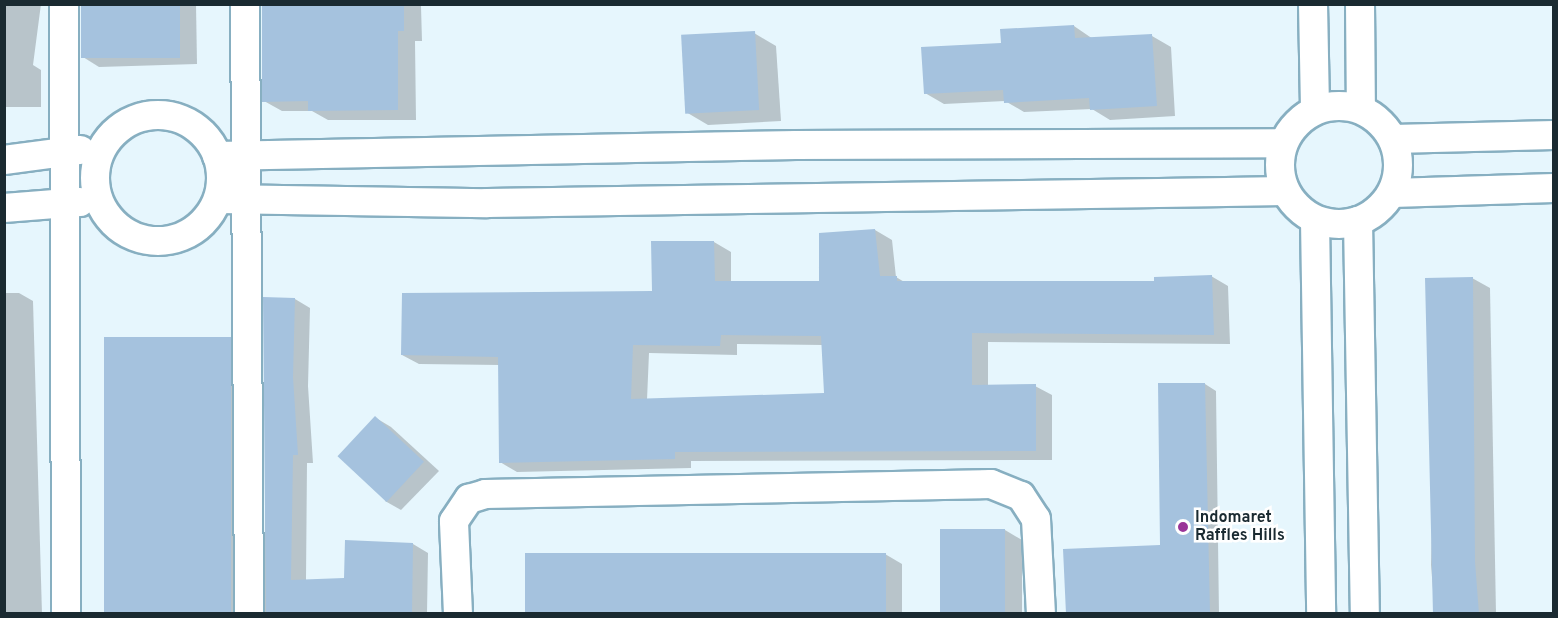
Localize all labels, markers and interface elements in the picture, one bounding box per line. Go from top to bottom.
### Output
place label: Indomaret Raffles Hills [1195,508,1285,546]
marker: Indomaret Raffles Hills [1176,520,1190,534]

